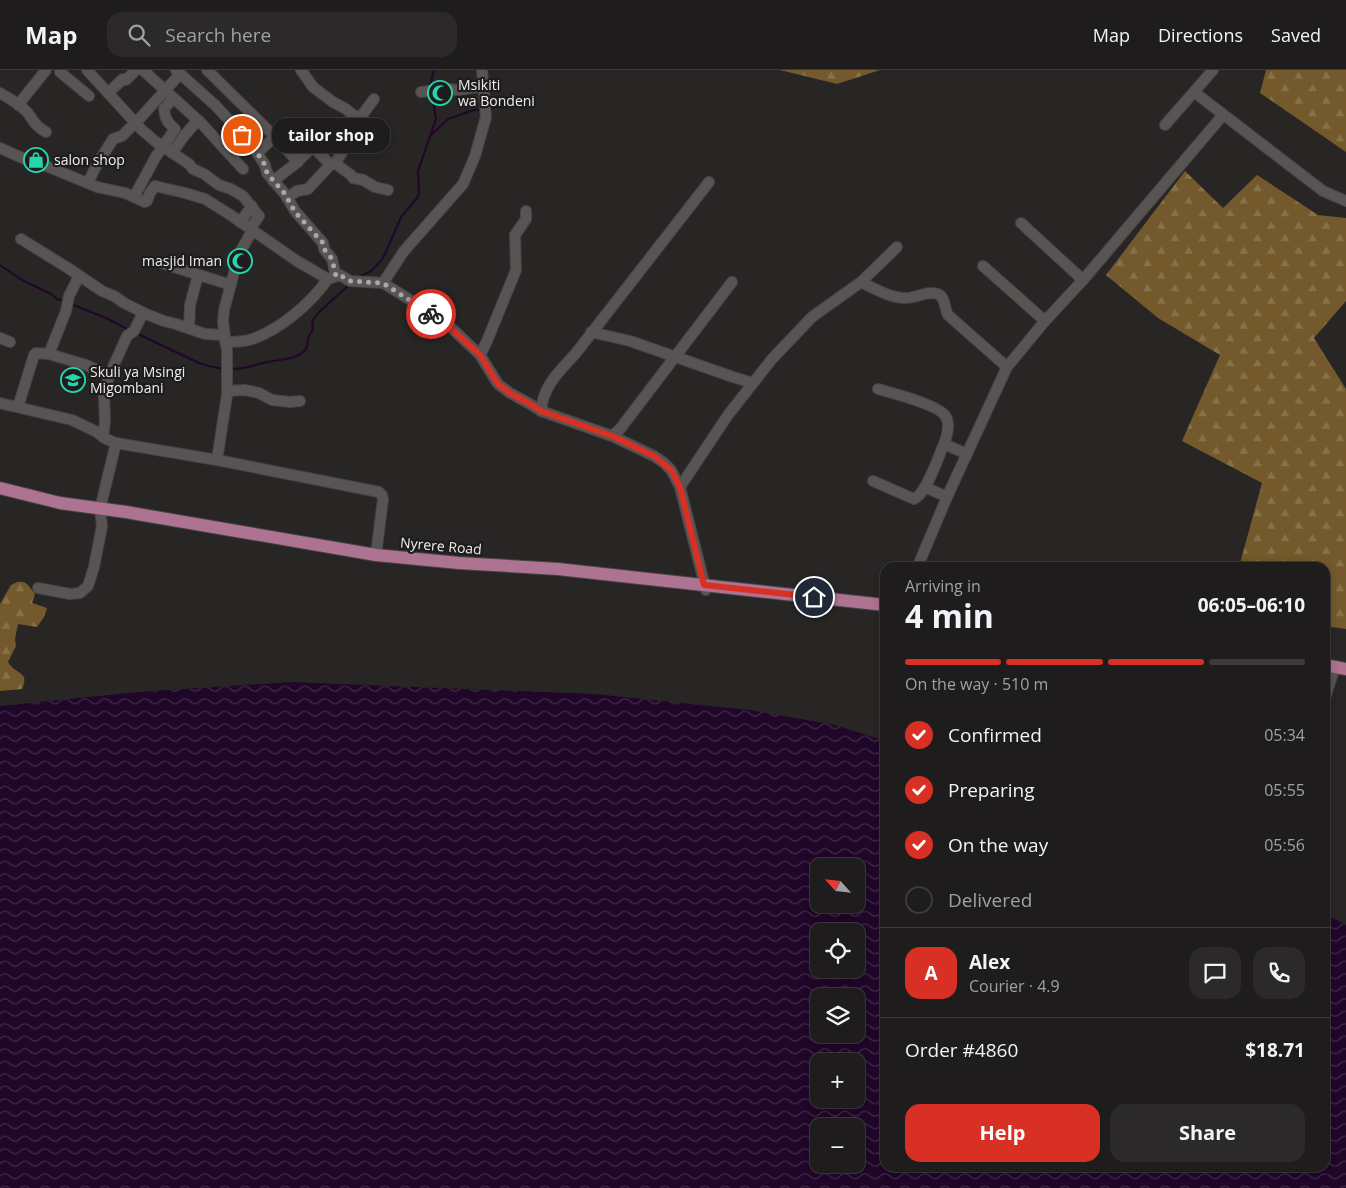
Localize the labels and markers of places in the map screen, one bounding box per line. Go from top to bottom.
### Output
place label: Msikiti wa Bondeni [458,75,535,110]
mosque icon: Msikiti wa Bondeni [427,80,453,106]
pin [221,114,263,156]
callout: tailor shop [272,118,390,152]
shop icon: salon shop [23,147,49,173]
place label: salon shop [54,150,125,169]
mosque icon: masjid Iman [227,248,253,274]
place label: masjid Iman [142,251,222,270]
place label: Skuli ya Msingi Migombani [90,362,185,397]
school or university icon: Skuli ya Msingi Migombani [60,367,86,393]
pin [793,576,835,618]

